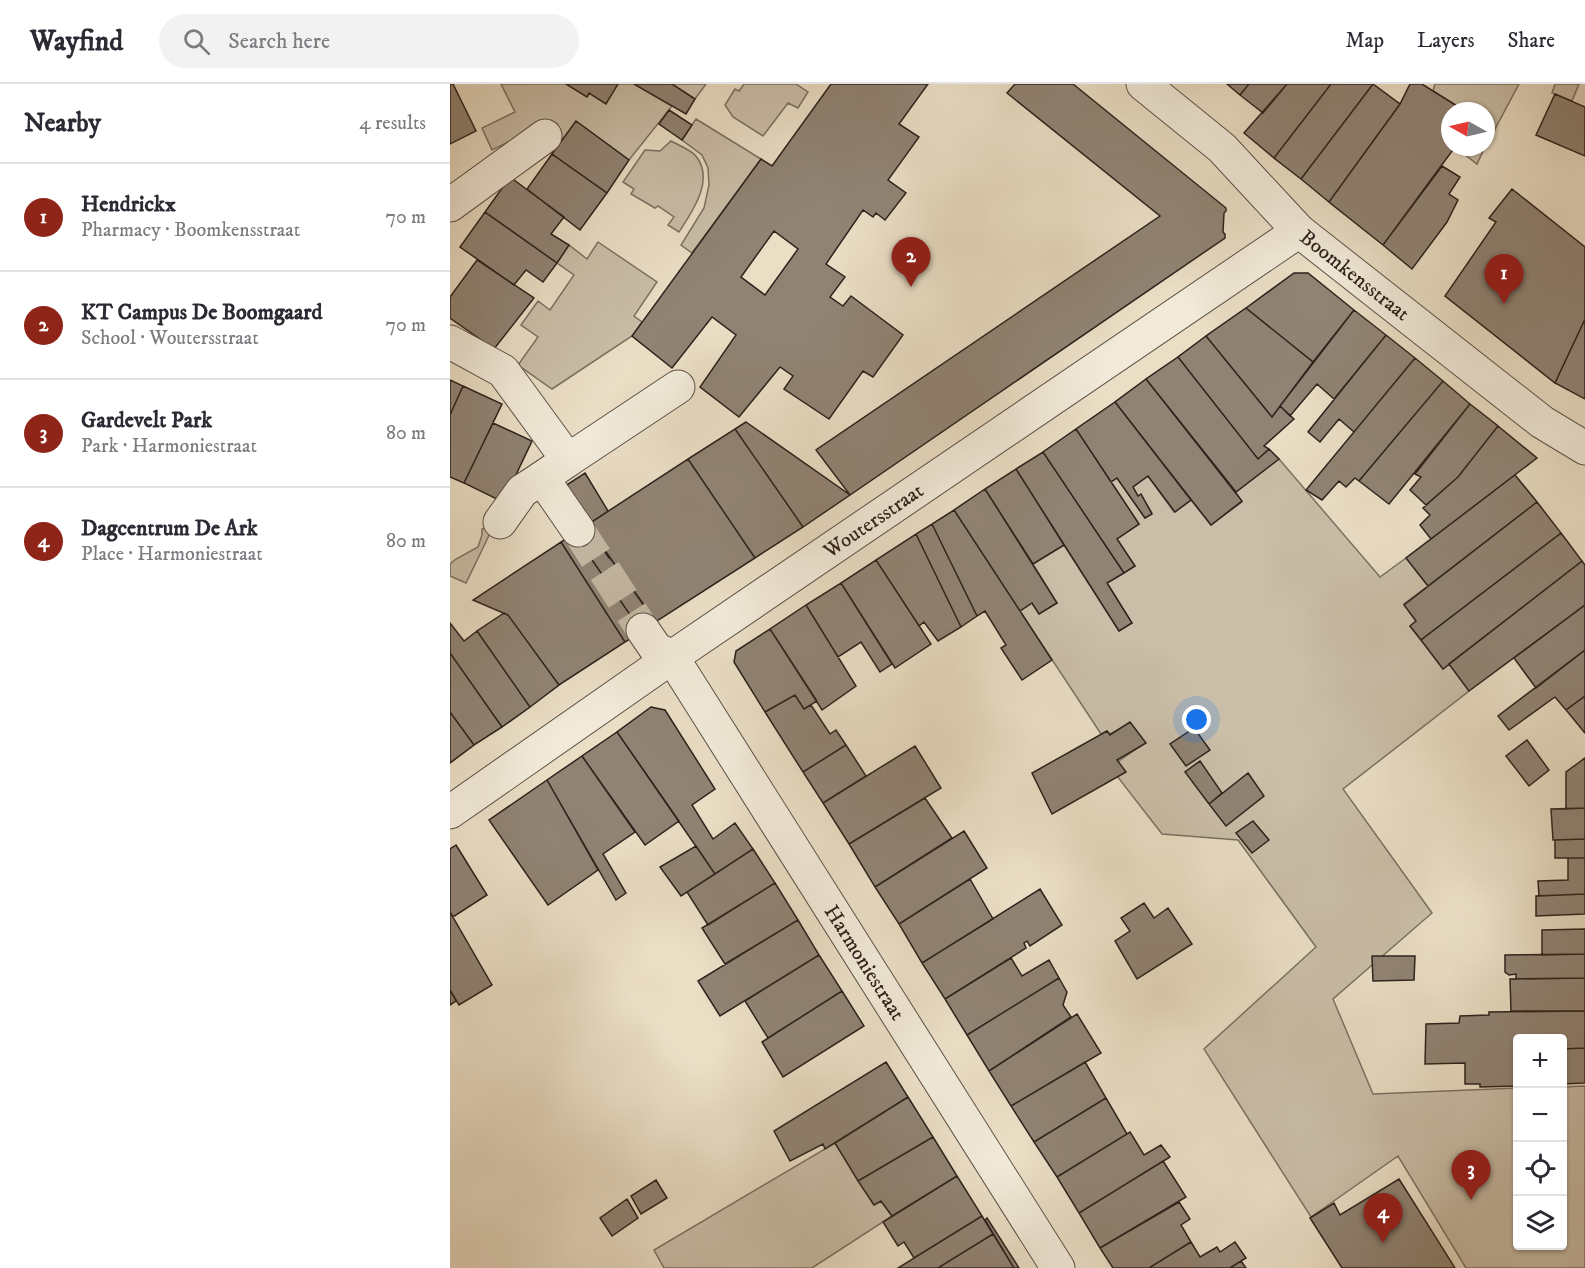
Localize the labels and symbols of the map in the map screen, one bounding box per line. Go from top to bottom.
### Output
north arrow [1441,102,1495,156]
street label: Boomkensstraat [1294,225,1415,327]
pin: 2 [892,238,930,287]
pin: 1 [1484,254,1524,304]
street label: Woutersstraat [818,478,929,565]
your location [1182,705,1211,734]
street label: Harmoniestraat [818,900,910,1026]
pin: 3 [1452,1150,1490,1200]
pin: 4 [1364,1194,1402,1243]

